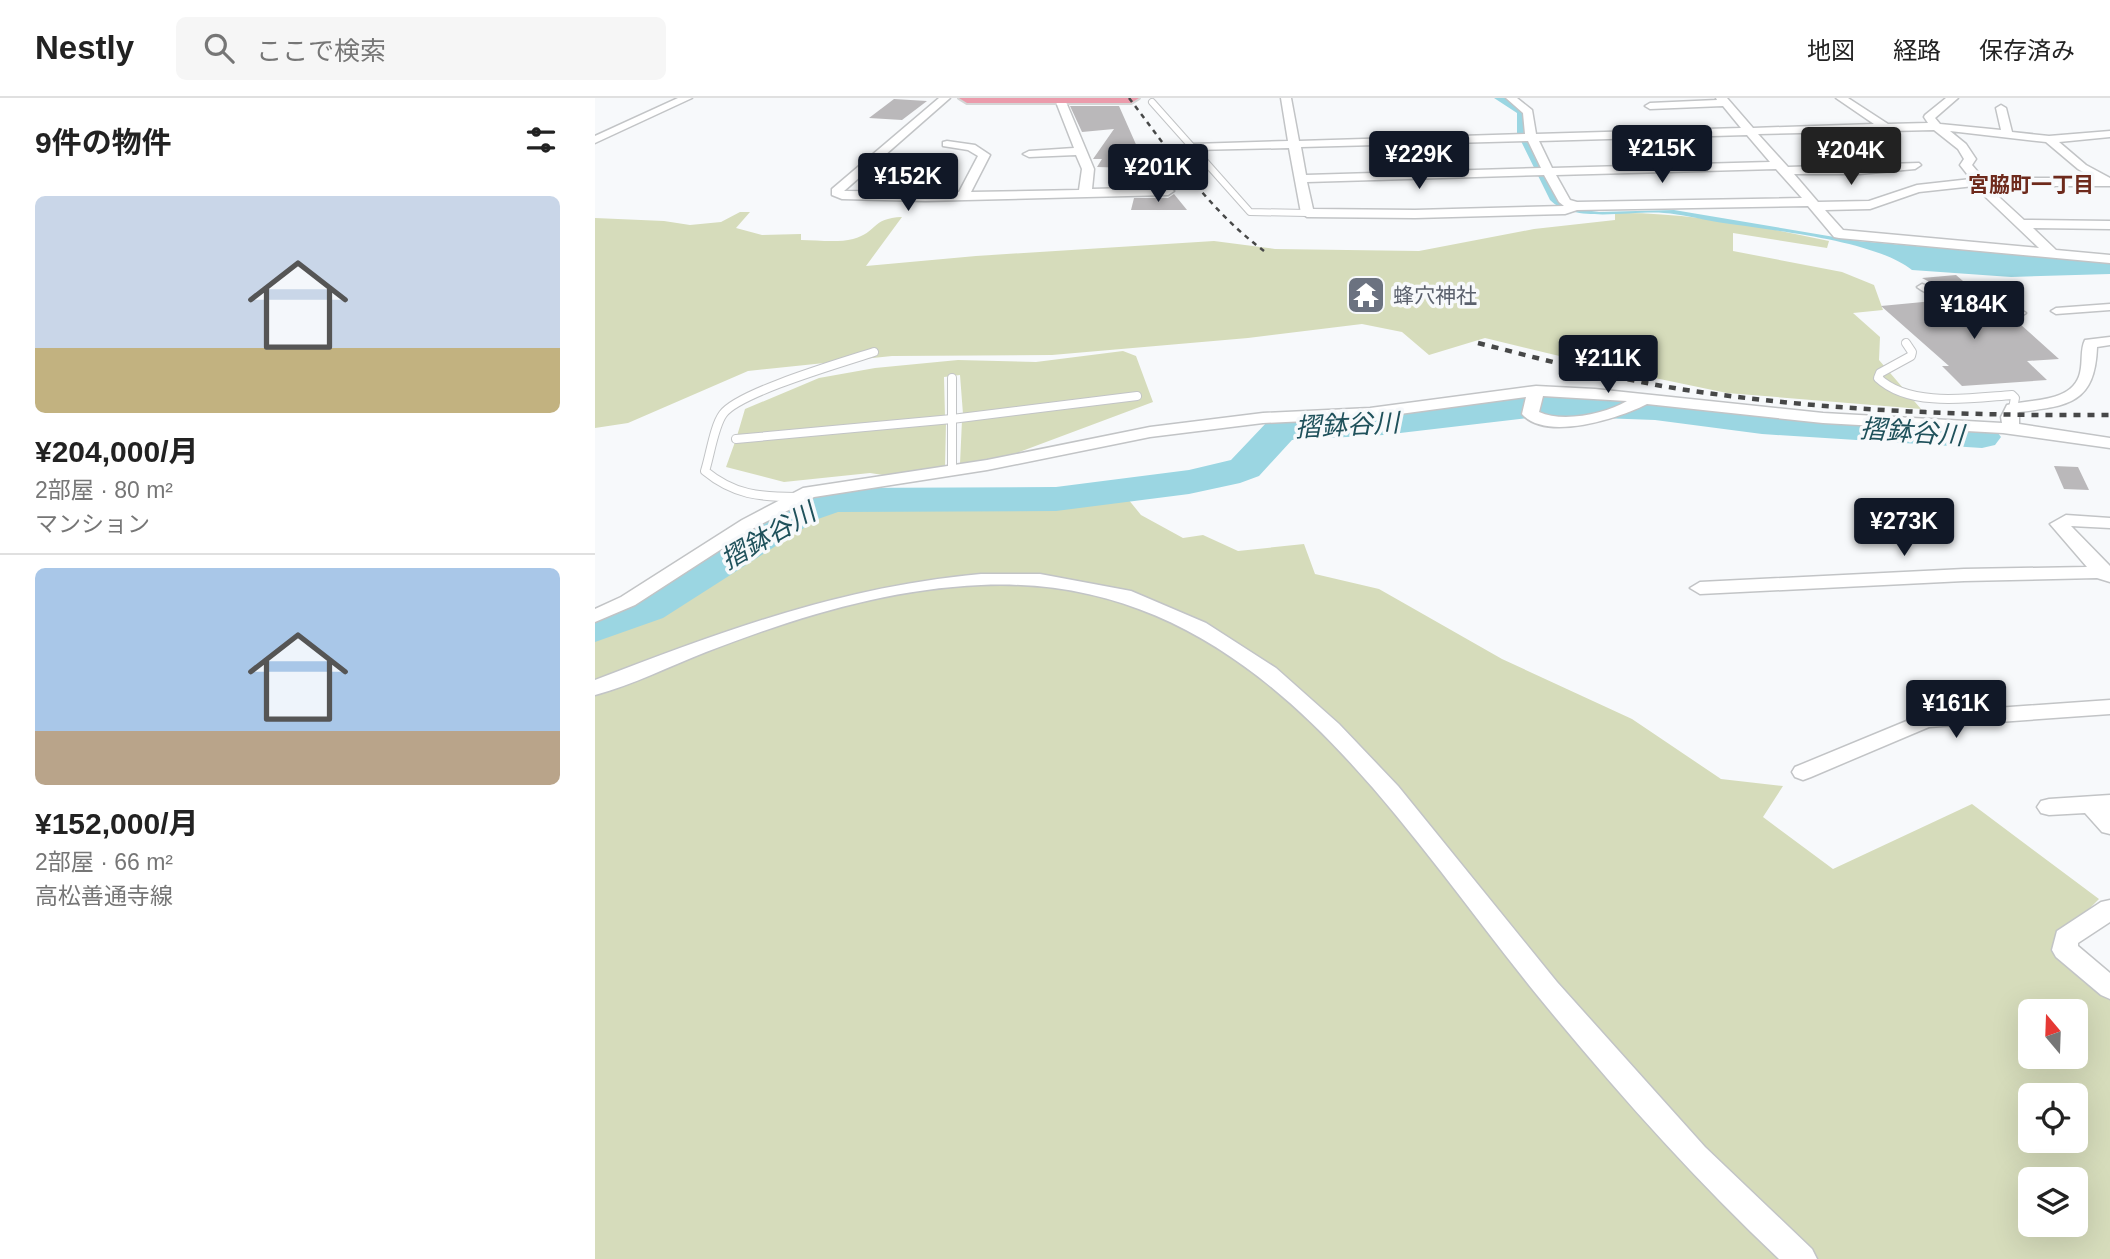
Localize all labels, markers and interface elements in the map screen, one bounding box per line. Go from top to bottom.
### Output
search box [176,17,666,80]
text: Nestly [35,29,134,66]
icon: search [200,29,238,67]
text: ここで検索 [256,36,386,66]
text: 地図 [1807,37,1855,64]
text: 経路 [1893,37,1941,64]
text: 保存済み [1979,37,2075,64]
icon: filters [522,121,560,159]
text: 9件の物件 [35,126,172,159]
pin: ¥215K [1613,126,1711,185]
pin: ¥204K [1802,127,1900,187]
pin: ¥229K [1370,132,1468,191]
text: ¥215K [1628,135,1696,161]
text: ¥204K [1817,137,1885,163]
text: ¥229K [1385,141,1453,167]
pin: ¥201K [1109,144,1207,204]
pin: ¥152K [859,153,957,213]
text: ¥201K [1124,154,1192,180]
text: ¥152K [874,163,942,189]
district label: 宮脇町一丁目 [1968,173,2094,196]
icon: home [235,242,361,368]
temple icon: 蜂穴神社 [1345,274,1387,316]
pin: ¥184K [1925,282,2023,341]
place label: 蜂穴神社 [1393,284,1477,307]
text: ¥184K [1940,291,2008,317]
pin: ¥211K [1559,336,1657,395]
text: ¥211K [1575,345,1641,371]
water label: 摺鉢谷川 [1294,407,1403,443]
water label: 摺鉢谷川 [1859,413,1968,451]
text: ¥204,000/月 [35,435,198,468]
text: 2部屋 · 80 m² [35,477,173,503]
water label: 摺鉢谷川 [715,496,823,575]
pin: ¥273K [1855,498,1953,558]
text: ¥273K [1870,508,1938,534]
text: マンション [35,511,150,537]
icon: home [235,614,361,740]
pin: ¥161K [1907,680,2005,740]
text: ¥161K [1922,690,1990,716]
text: ¥152,000/月 [35,807,198,840]
text: 2部屋 · 66 m² [35,849,173,875]
text: 高松善通寺線 [35,883,173,909]
north arrow [2018,999,2088,1069]
map controls [2018,999,2088,1237]
button: locate [2018,1083,2088,1153]
button: layers [2018,1167,2088,1237]

